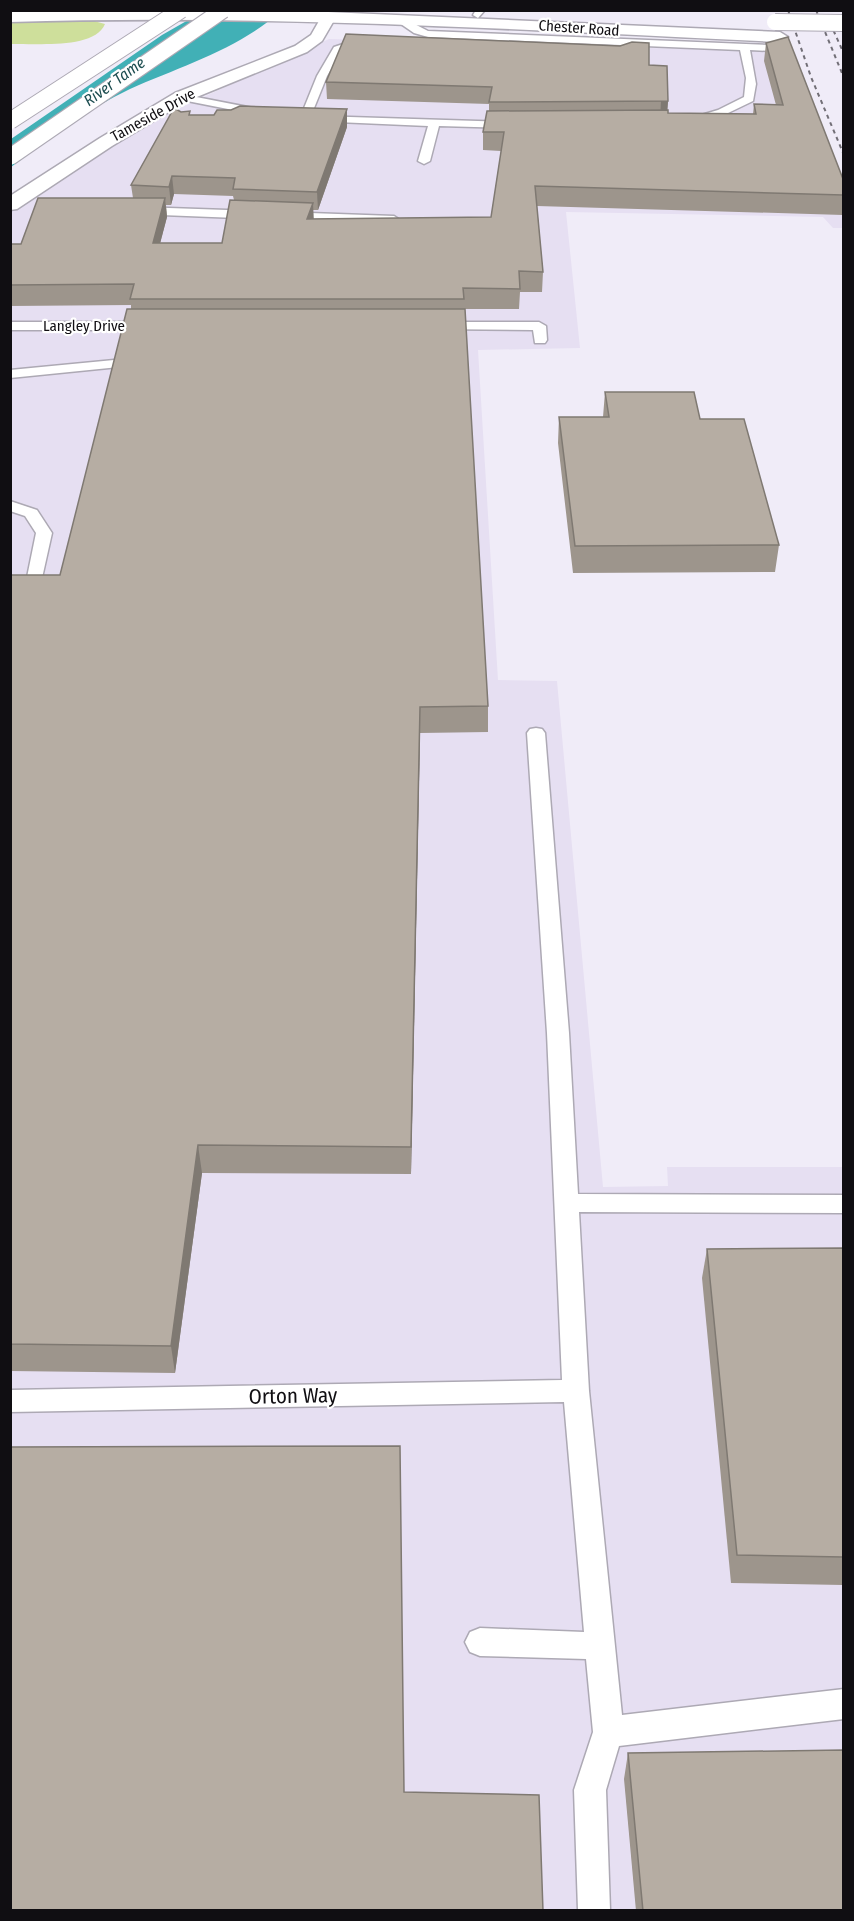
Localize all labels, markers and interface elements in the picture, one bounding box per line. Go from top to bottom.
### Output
street label: Chester Road [538,16,620,40]
water label: River Tame [80,53,149,110]
street label: Tameside Drive [108,84,198,146]
street label: Langley Drive [43,317,125,335]
street label: Orton Way [248,1382,338,1410]

